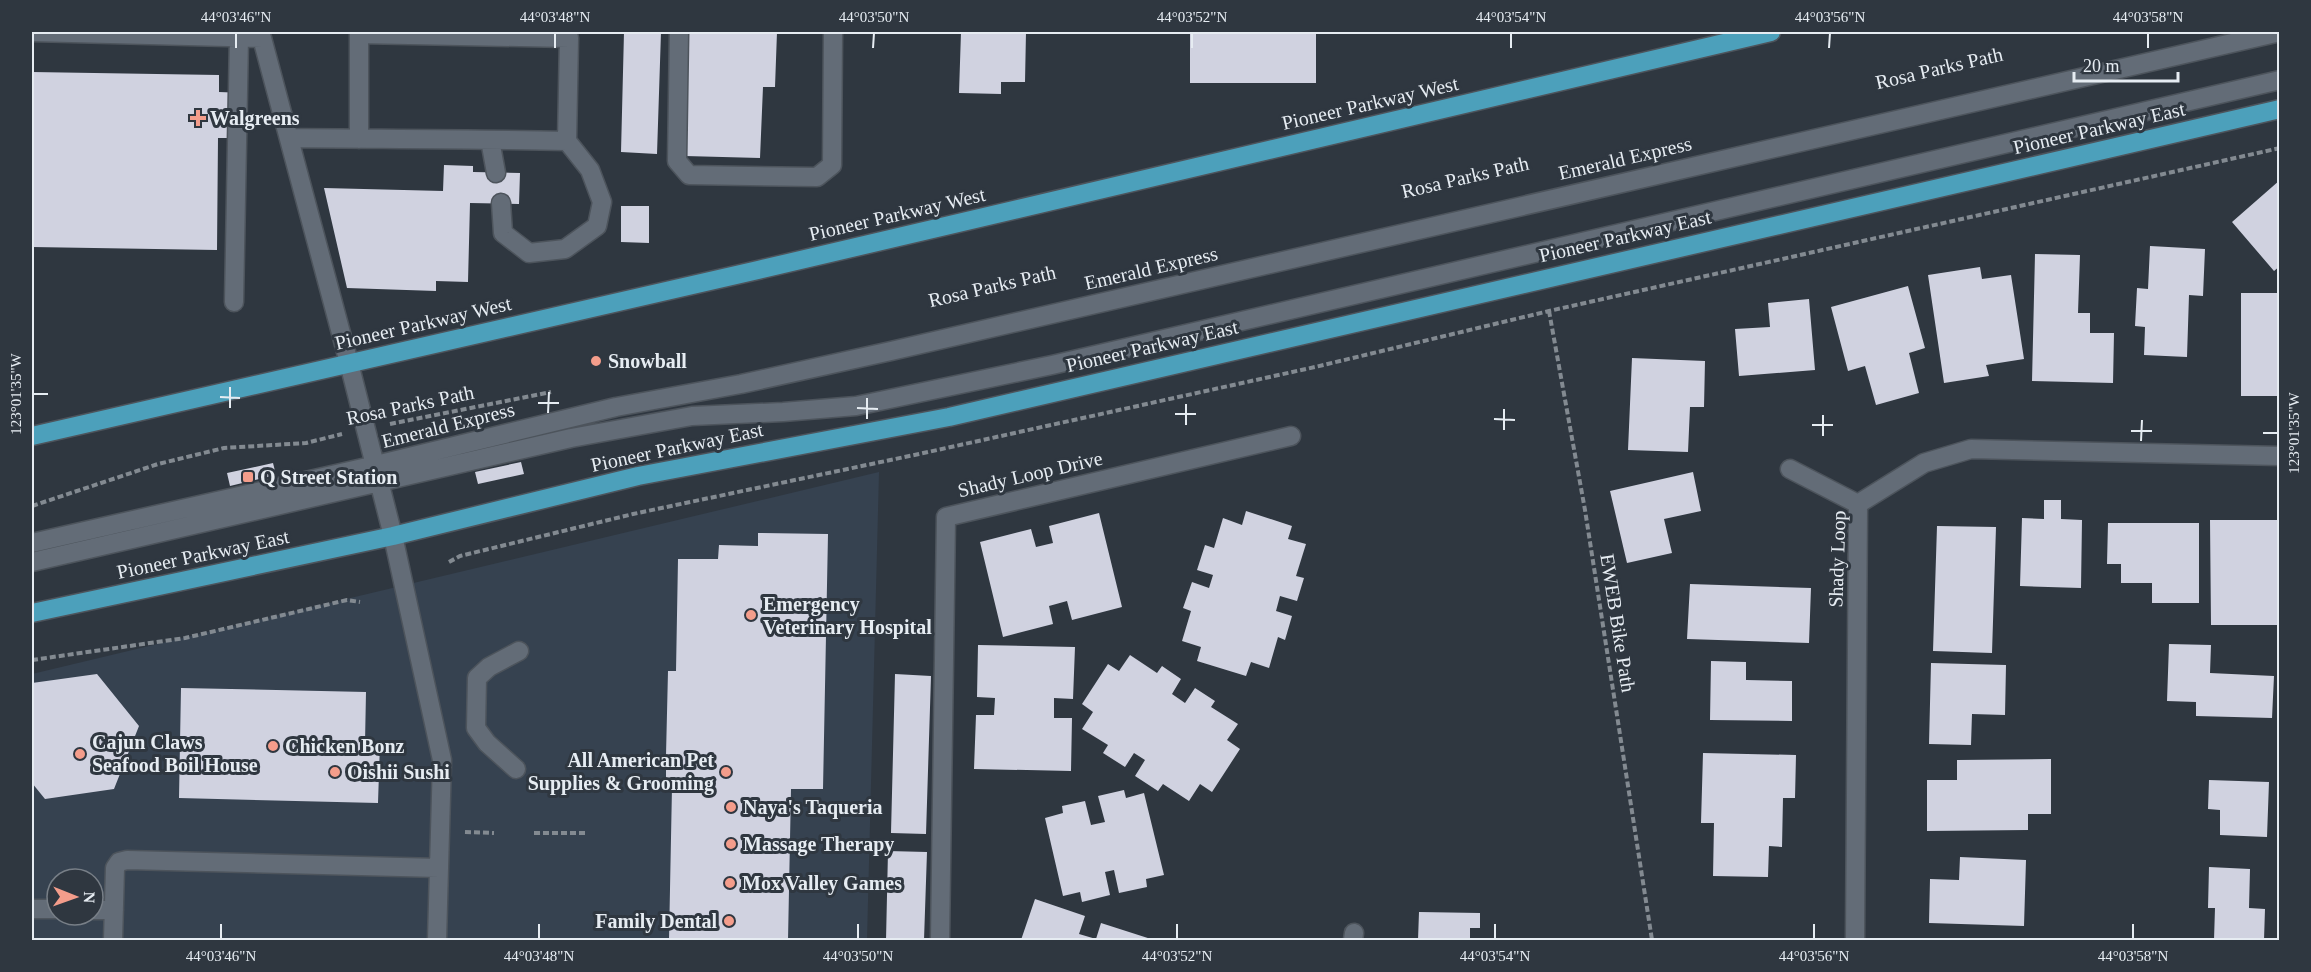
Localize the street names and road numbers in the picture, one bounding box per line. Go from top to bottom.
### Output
street label: Rosa Parks Path [1873,43,2005,93]
street label: Pioneer Parkway West [1280,72,1461,135]
street label: Pioneer Parkway East [2011,97,2188,159]
street label: Emerald Express [1556,132,1694,185]
street label: Rosa Parks Path [1399,152,1531,202]
street label: Pioneer Parkway West [807,183,988,246]
street label: Pioneer Parkway East [1537,205,1714,267]
street label: Emerald Express [1082,242,1220,295]
street label: Rosa Parks Path [926,261,1058,311]
street label: Pioneer Parkway West [333,292,514,355]
street label: Pioneer Parkway East [1064,315,1241,377]
street label: Rosa Parks Path [344,381,476,429]
street label: Emerald Express [379,398,517,453]
street label: Pioneer Parkway East [589,418,766,477]
street label: Shady Loop Drive [956,447,1105,502]
street label: Shady Loop [1824,510,1851,608]
street label: Pioneer Parkway East [115,525,292,584]
street label: EWEB Bike Path [1596,552,1640,694]

